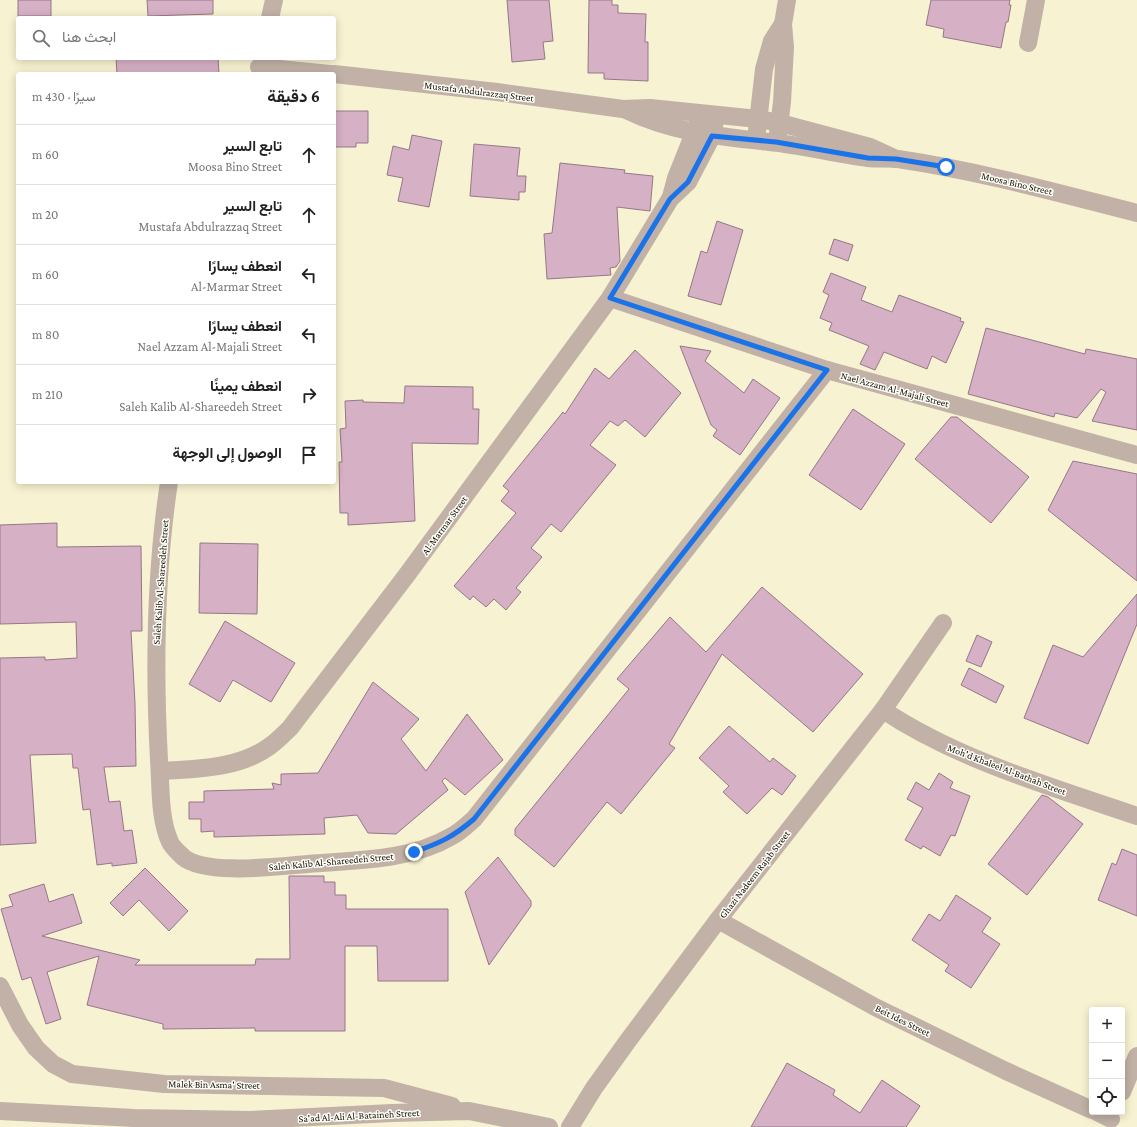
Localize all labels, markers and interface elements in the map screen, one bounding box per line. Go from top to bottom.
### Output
search box [16,16,336,60]
icon: search [30,27,52,49]
text: ابحث هنا [62,29,116,45]
street label: Mustafa Abdulrazzaq Street [423,79,535,104]
text: 6 دقيقة [267,87,320,106]
text: سيرًا · 430 m [32,89,96,104]
text: تابع السير [223,138,282,154]
icon: ahead [298,144,320,166]
text: 60 m [32,147,59,162]
route start [937,158,955,176]
text: Moosa Bino Street [188,159,282,174]
street label: Moosa Bino Street [980,170,1054,197]
text: تابع السير [223,198,282,214]
icon: ahead [298,204,320,226]
text: 20 m [32,207,58,222]
text: Mustafa Abdulrazzaq Street [139,219,282,234]
text: انعطف يسارًا [208,258,282,274]
icon: left [298,264,320,286]
text: 60 m [32,267,59,282]
text: Al-Marmar Street [191,279,282,294]
text: انعطف يسارًا [208,318,282,334]
icon: left [298,324,320,346]
text: 80 m [32,327,59,342]
text: Nael Azzam Al-Majali Street [137,339,282,354]
street label: Nael Azzam Al-Majali Street [839,370,951,410]
text: انعطف يمينًا [210,378,282,394]
icon: right [298,384,320,406]
text: 210 m [32,387,63,402]
text: Saleh Kalib Al-Shareedeh Street [119,399,282,414]
icon: arrive [298,444,320,466]
text: الوصول إلى الوجهة [173,445,282,461]
street label: Al-Marmar Street [419,493,470,557]
street label: Saleh Kalib Al-Shareedeh Street [151,519,170,645]
street label: Moh'd Khaleel Al-Bathah Street [946,742,1068,797]
street label: Ghazi Nadeem Rajab Street [717,828,793,921]
route end [405,843,423,861]
street label: Saleh Kalib Al-Shareedeh Street [268,851,395,872]
street label: Beit Ides Street [874,1002,933,1039]
map controls [1089,1007,1125,1115]
button: + [1089,1007,1125,1043]
button: − [1089,1043,1125,1079]
street label: Malek Bin Asma' Street [168,1078,261,1091]
button: locate [1089,1079,1125,1115]
street label: Sa'ad Al-Ali Al-Bataineh Street [298,1107,420,1124]

